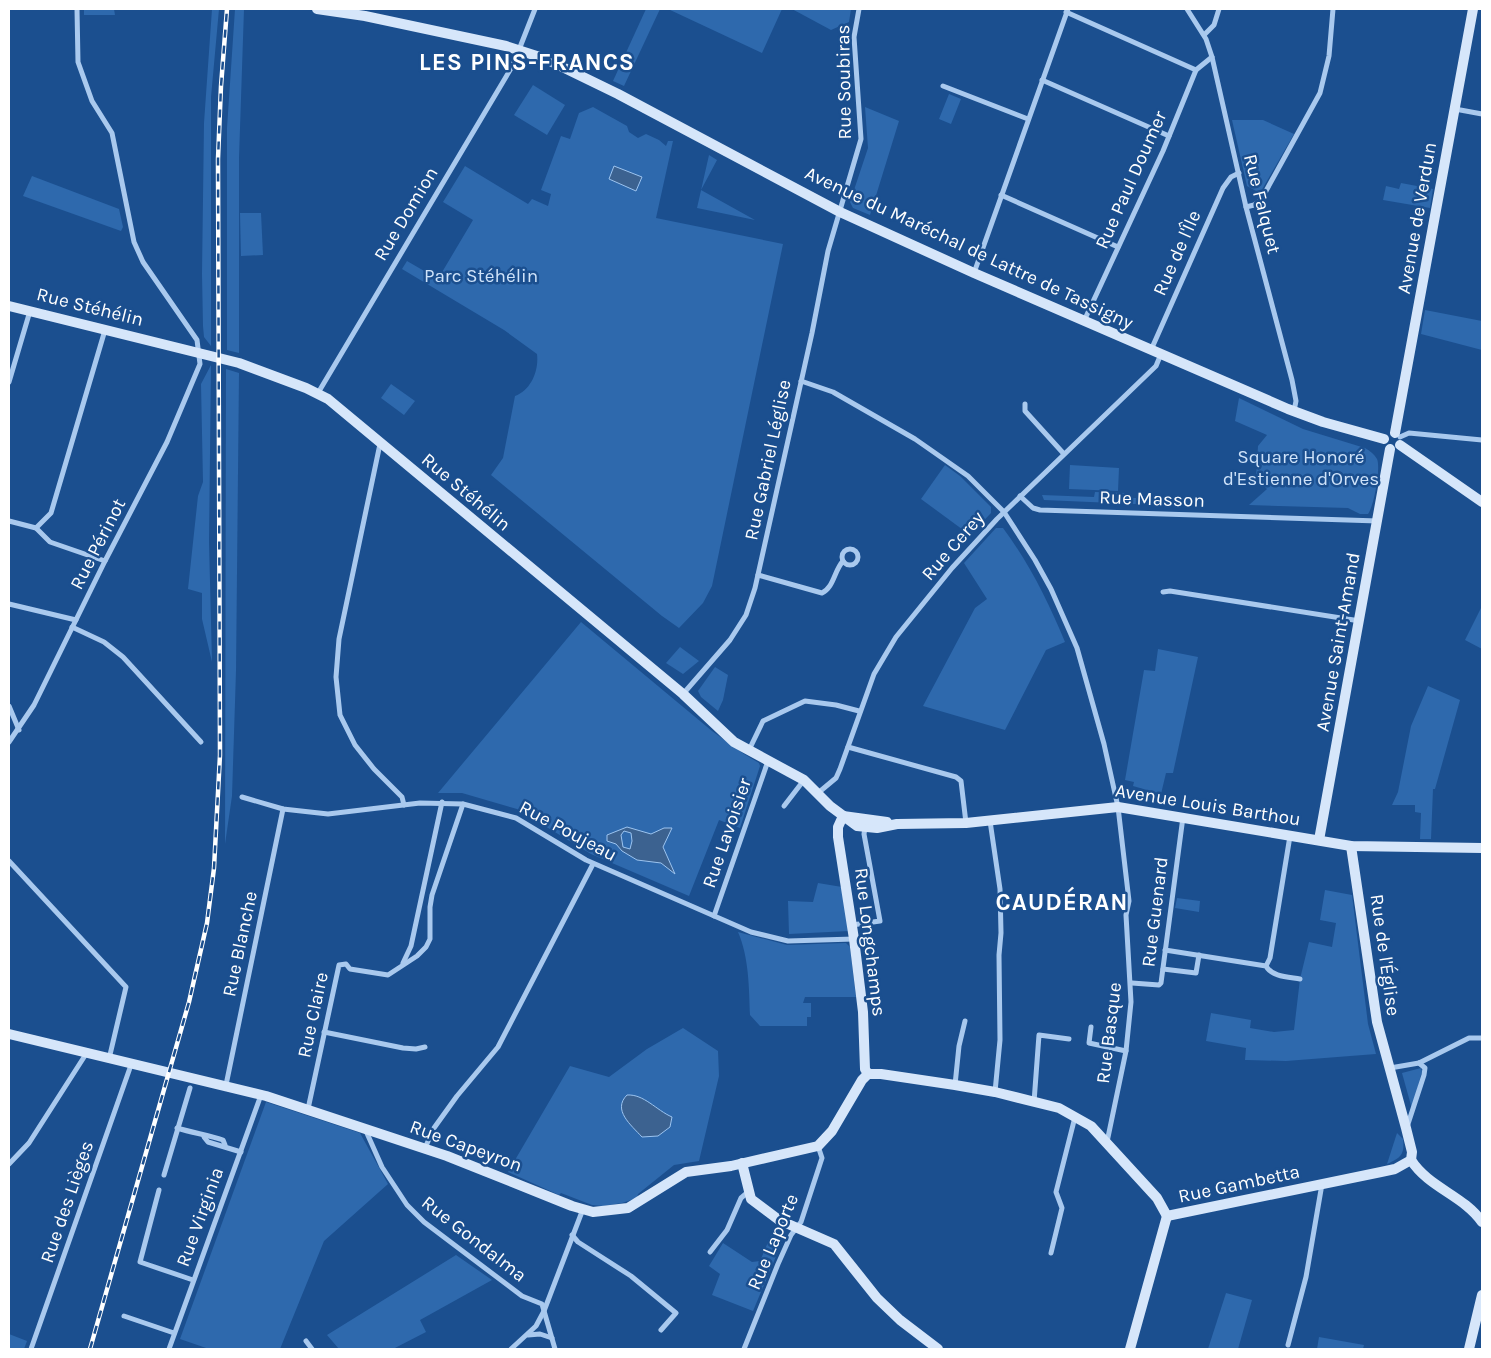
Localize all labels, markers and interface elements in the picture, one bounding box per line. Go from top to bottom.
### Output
street label: Rue Soubiras [832,24,856,140]
district label: LES PINS-FRANCS [419,48,635,76]
street label: Rue Paul Doumer [1091,108,1171,252]
street label: Avenue de Verdun [1393,140,1441,296]
street label: Rue Falquet [1239,152,1285,256]
street label: Avenue du Maréchal de Lattre de Tassigny [801,162,1137,334]
street label: Rue Domion [369,163,443,265]
street label: Rue de l'Île [1148,207,1206,299]
park label: Parc Stéhélin [424,265,538,287]
street label: Rue Stéhélin [34,283,146,331]
street label: Rue Gabriel Léglise [740,378,796,542]
park label: Square Honoré d'Estienne d'Orves [1223,446,1379,490]
street label: Rue Stéhélin [417,448,515,536]
street label: Rue Masson [1099,486,1205,512]
street label: Rue Périnot [66,495,130,593]
street label: Rue Cerey [917,507,989,585]
street label: Avenue Saint-Amand [1311,551,1365,733]
street label: Rue Lavoisier [698,775,756,891]
street label: Avenue Louis Barthou [1114,779,1302,831]
street label: Rue Poujeau [515,796,621,866]
street label: Rue Guenard [1137,856,1173,968]
street label: Rue Longchamps [850,866,890,1018]
district label: CAUDÉRAN [996,886,1129,916]
street label: Rue Blanche [218,889,262,999]
street label: Rue de l'Église [1366,892,1405,1017]
street label: Rue Claire [293,970,333,1060]
street label: Rue Basque [1092,981,1126,1085]
street label: Rue Capeyron [407,1115,525,1177]
street label: Rue des Lièges [36,1138,98,1266]
street label: Rue Gambetta [1176,1160,1302,1208]
street label: Rue Virginia [172,1164,228,1270]
street label: Rue Gondalma [417,1191,531,1287]
street label: Rue Laporte [743,1191,803,1293]

